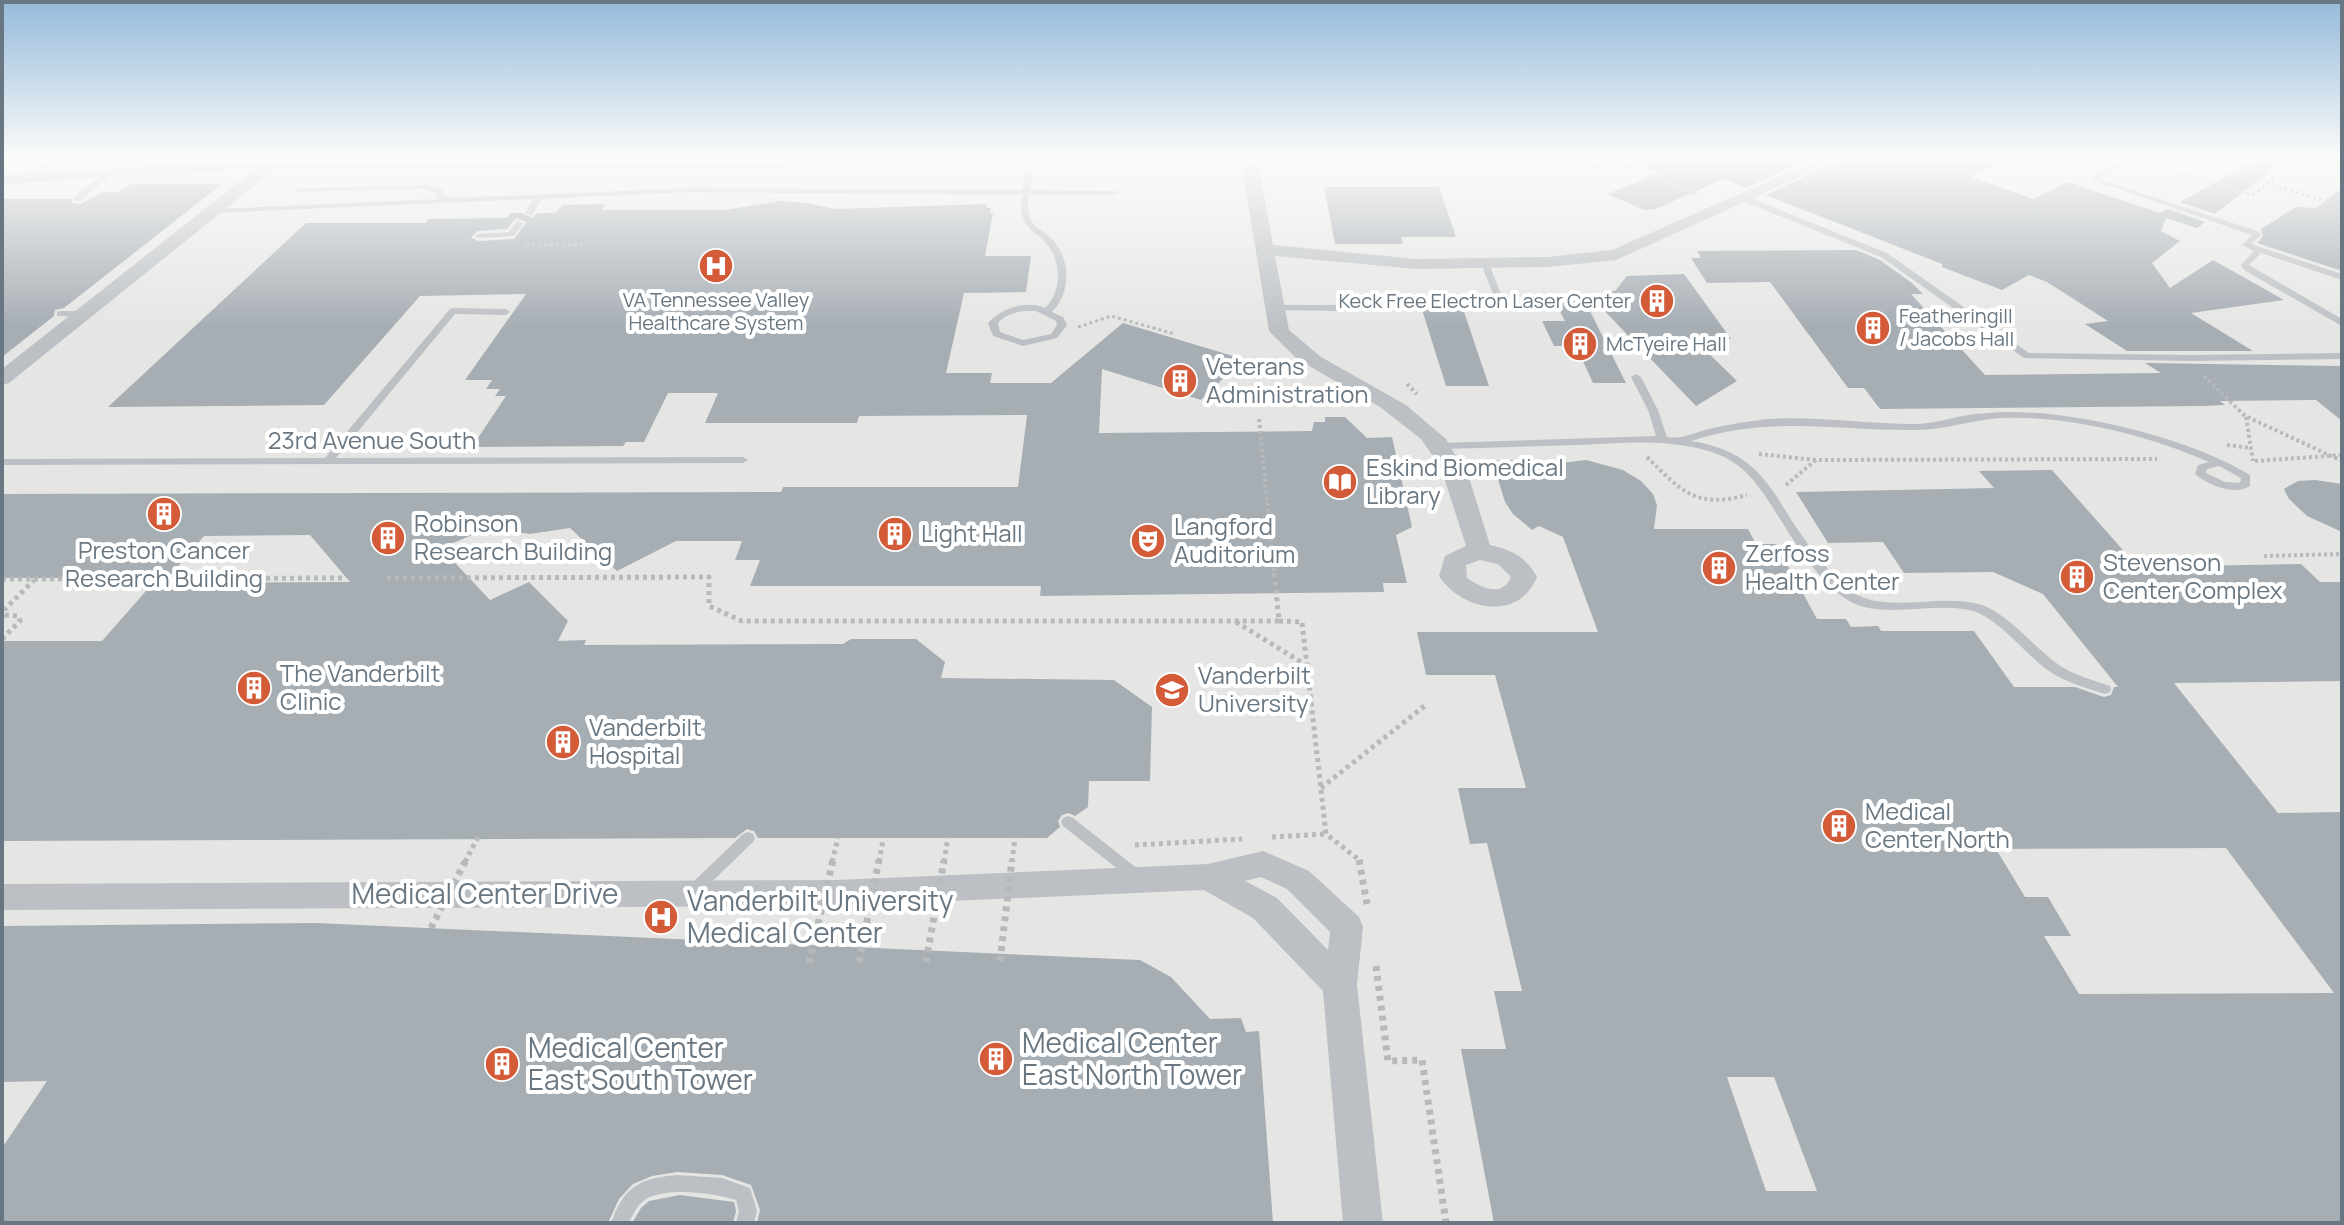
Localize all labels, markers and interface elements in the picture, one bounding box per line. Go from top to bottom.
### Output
hospital icon: VA Tennessee Valley Healthcare System [697,247,735,285]
building icon: Keck Free Electron Laser Center [1638,282,1676,320]
place label: VA Tennessee Valley Healthcare System [623,286,810,336]
place label: Keck Free Electron Laser Center [1338,287,1631,314]
place label: Featheringill / Jacobs Hall [1899,302,2014,352]
building icon: Featheringill / Jacobs Hall [1854,309,1892,347]
building icon: McTyeire Hall [1561,325,1599,363]
place label: McTyeire Hall [1606,330,1727,357]
place label: Veterans Administration [1206,349,1369,410]
building icon: Veterans Administration [1161,362,1199,400]
street label: 23rd Avenue South [268,423,476,456]
place label: Eskind Biomedical Library [1366,450,1564,511]
library icon: Eskind Biomedical Library [1321,463,1359,501]
building icon: Preston Cancer Research Building [145,495,183,533]
place label: Robinson Research Building [414,506,612,567]
place label: Langford Auditorium [1174,509,1295,570]
building icon: Light Hall [876,515,914,553]
place label: Light Hall [921,516,1023,549]
building icon: Robinson Research Building [369,519,407,557]
theatre icon: Langford Auditorium [1129,522,1167,560]
place label: Preston Cancer Research Building [65,533,263,594]
place label: Zerfoss Health Center [1745,536,1900,597]
place label: Stevenson Center Complex [2103,545,2283,606]
building icon: Zerfoss Health Center [1700,549,1738,587]
building icon: Stevenson Center Complex [2058,558,2096,596]
place label: The Vanderbilt Clinic [280,656,440,717]
place label: Vanderbilt University [1198,658,1311,719]
building icon: The Vanderbilt Clinic [235,669,273,707]
school or university icon: Vanderbilt University [1153,671,1191,709]
place label: Vanderbilt Hospital [589,710,702,771]
building icon: Vanderbilt Hospital [544,723,582,761]
place label: Medical Center North [1865,794,2010,855]
building icon: Medical Center North [1820,807,1858,845]
street label: Medical Center Drive [352,874,618,912]
place label: Vanderbilt University Medical Center [687,881,954,951]
hospital icon: Vanderbilt University Medical Center [642,898,680,936]
place label: Medical Center East North Tower [1022,1023,1242,1093]
place label: Medical Center East South Tower [528,1028,753,1098]
building icon: Medical Center East North Tower [977,1040,1015,1078]
building icon: Medical Center East South Tower [483,1045,521,1083]

